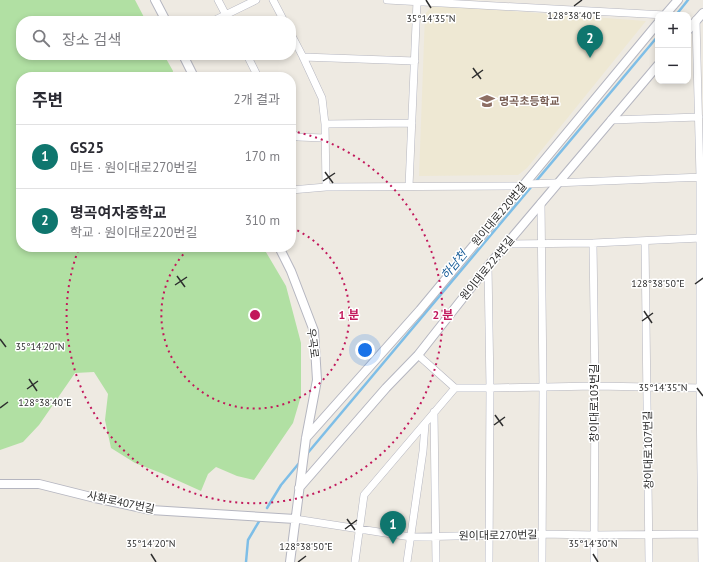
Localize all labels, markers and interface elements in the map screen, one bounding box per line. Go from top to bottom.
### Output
text: 128°38'40"E [547,9,601,22]
text: 35°14'35"N [406,12,456,25]
map controls [655,12,691,84]
button: + [655,12,691,48]
search box [16,16,296,60]
pin: 2 [577,25,603,58]
icon: search [30,27,52,49]
text: 장소 검색 [62,30,121,49]
button: − [655,48,691,84]
text: 주변 [32,89,63,111]
text: 2개 결과 [234,91,280,108]
school or university icon: 명곡초등학교 [478,92,496,110]
place label: 명곡초등학교 [499,94,560,108]
text: GS25 [70,138,104,157]
text: 1 [41,148,49,165]
text: 170 m [245,148,280,165]
text: 마트 · 원이대로270번길 [70,159,197,176]
street label: 원이대로220번길 [468,179,530,249]
text: 명곡여자중학교 [70,203,167,222]
text: 2 [41,212,49,229]
text: 310 m [245,212,280,229]
text: 학교 · 원이대로220번길 [70,224,197,241]
street label: 원이대로224번길 [457,233,517,303]
water label: 하남천 [437,246,471,282]
text: 128°38'50"E [631,277,685,290]
text: 1 분 [339,307,359,322]
text: 2 분 [433,307,453,322]
centre of rings [248,308,262,322]
street label: 우곡로 [304,327,322,359]
text: 35°14'20"N [15,340,65,353]
your location [355,340,375,360]
street label: 창이대로103번길 [587,364,601,442]
text: 35°14'35"N [638,381,688,394]
text: 128°38'40"E [18,396,72,409]
street label: 창이대로107번길 [640,411,656,489]
street label: 사화로407번길 [86,488,156,516]
pin: 1 [380,511,406,544]
street label: 원이대로270번길 [459,527,537,543]
text: 35°14'20"N [126,537,176,550]
text: 35°14'30"N [568,537,618,550]
text: 128°38'50"E [279,540,333,553]

